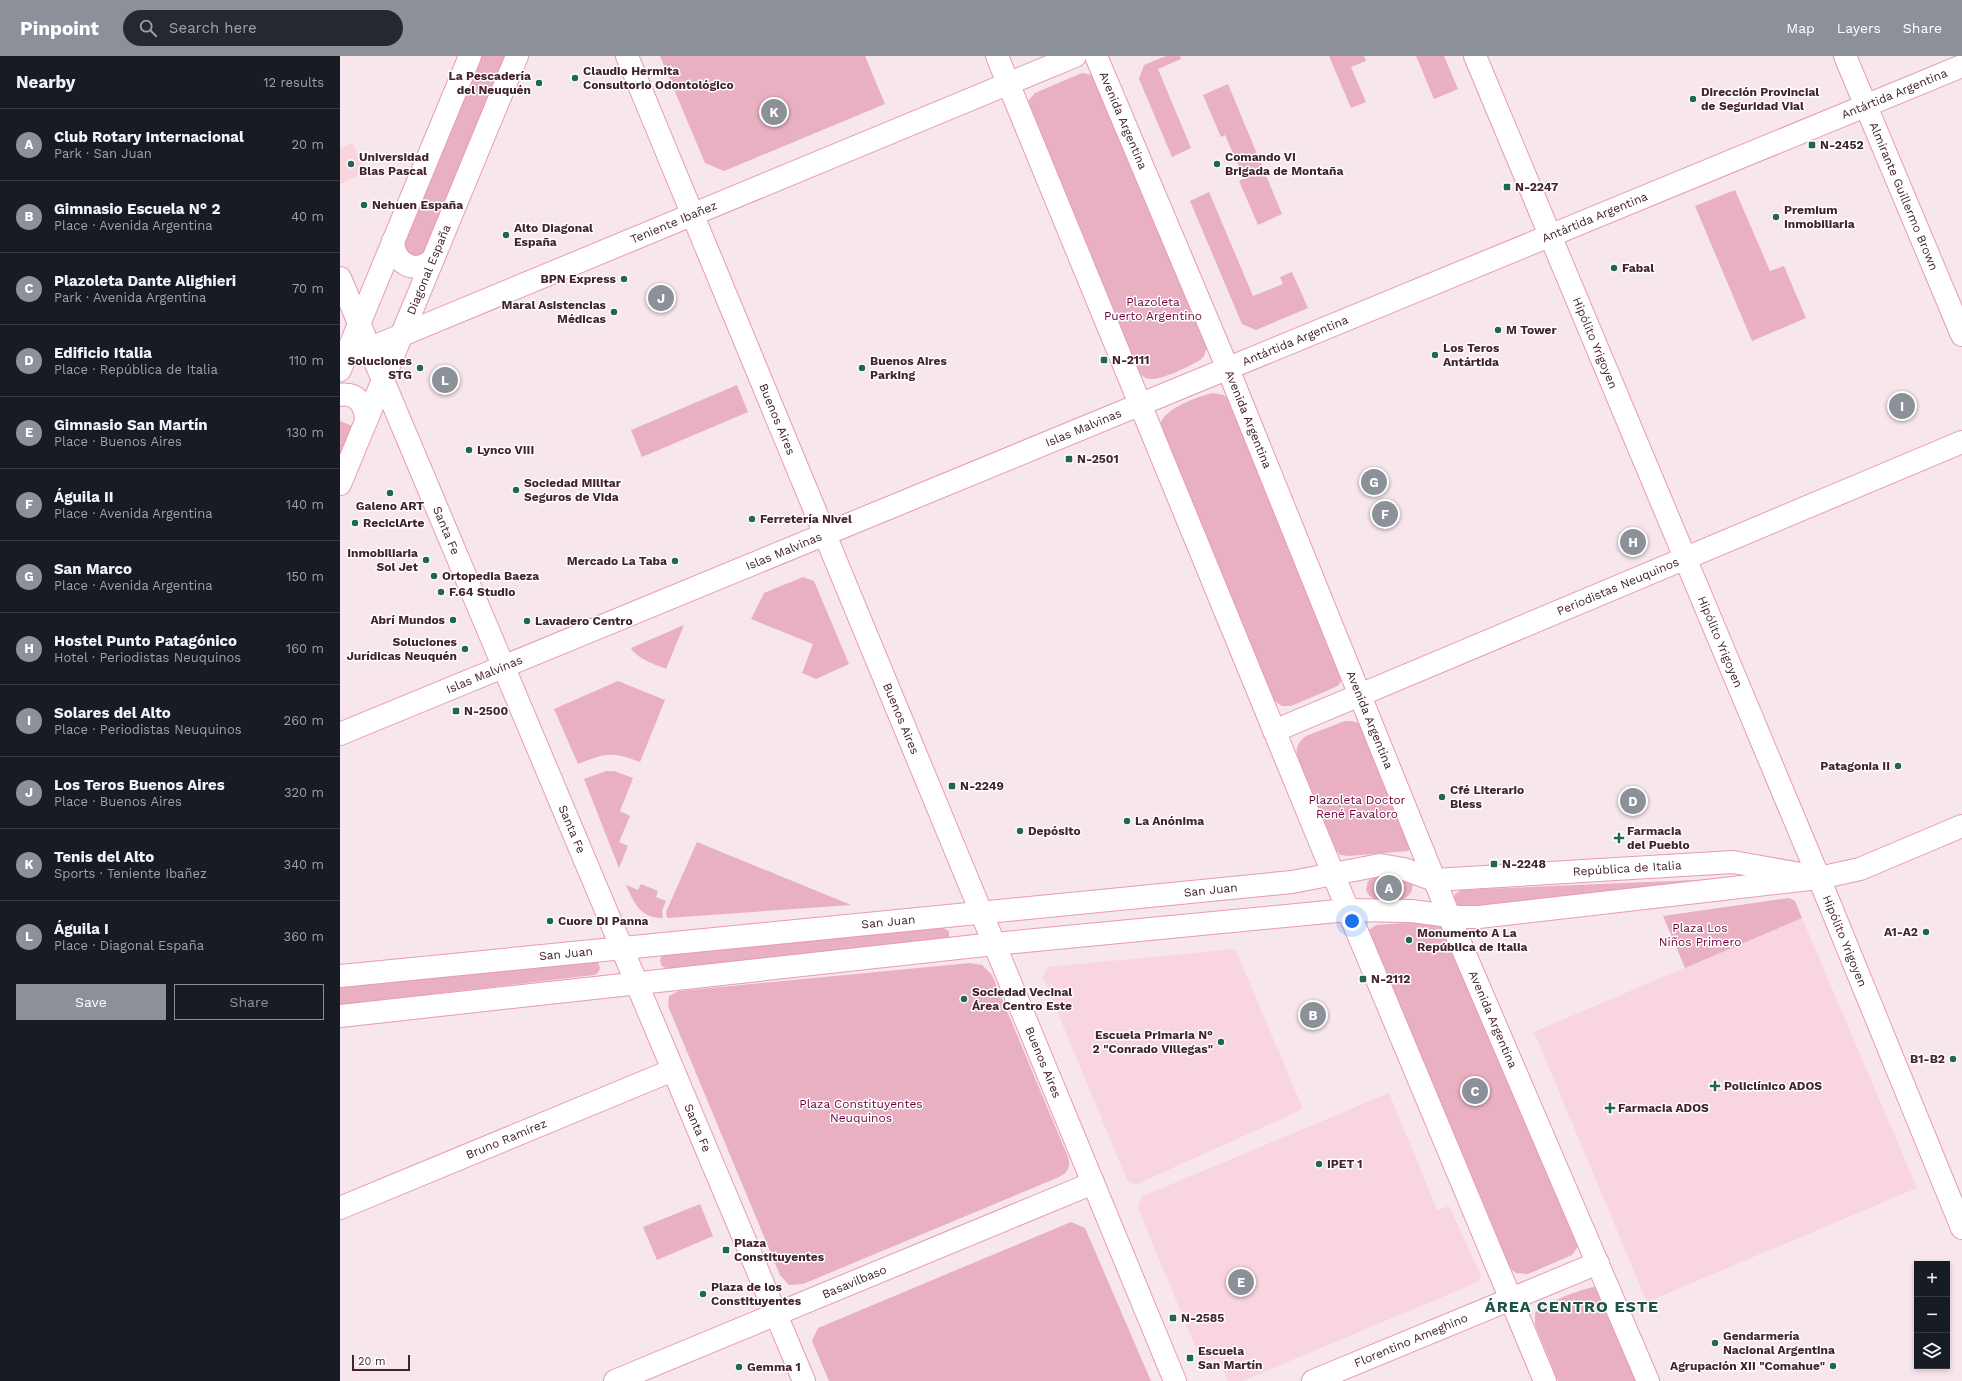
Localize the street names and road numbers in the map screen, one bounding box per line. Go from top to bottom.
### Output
street label: Antártida Argentina [1839,66,1950,122]
street label: Avenida Argentina [1096,70,1150,172]
street label: Almirante Guillermo Brown [1866,120,1941,272]
street label: Antártida Argentina [1540,189,1650,245]
street label: Teniente Ibañez [628,198,719,246]
street label: Diagonal España [404,222,454,317]
street label: Hipólito Yrigoyen [1570,295,1620,391]
street label: Antártida Argentina [1240,313,1350,369]
street label: Avenida Argentina [1222,368,1275,471]
street label: Buenos Aires [756,381,798,457]
street label: Islas Malvinas [1043,406,1124,450]
street label: Santa Fe [430,504,463,557]
street label: Islas Malvinas [744,529,824,573]
street label: Periodistas Neuquinos [1555,555,1681,618]
street label: Hipólito Yrigoyen [1695,594,1745,690]
street label: Islas Malvinas [444,653,524,697]
street label: Avenida Argentina [1344,669,1396,771]
street label: Buenos Aires [880,681,922,756]
street label: Santa Fe [556,803,588,855]
street label: República de Italia [1572,858,1682,879]
street label: San Juan [1183,880,1238,900]
street label: Hipólito Yrigoyen [1820,893,1870,989]
street label: San Juan [861,912,916,931]
street label: San Juan [538,944,593,963]
street label: Avenida Argentina [1466,969,1520,1070]
street label: Buenos Aires [1022,1025,1064,1100]
street label: Santa Fe [681,1102,714,1154]
street label: Bruno Ramírez [464,1116,549,1162]
street label: Basavilbaso [820,1262,889,1301]
street label: Florentino Ameghino [1352,1311,1470,1370]

